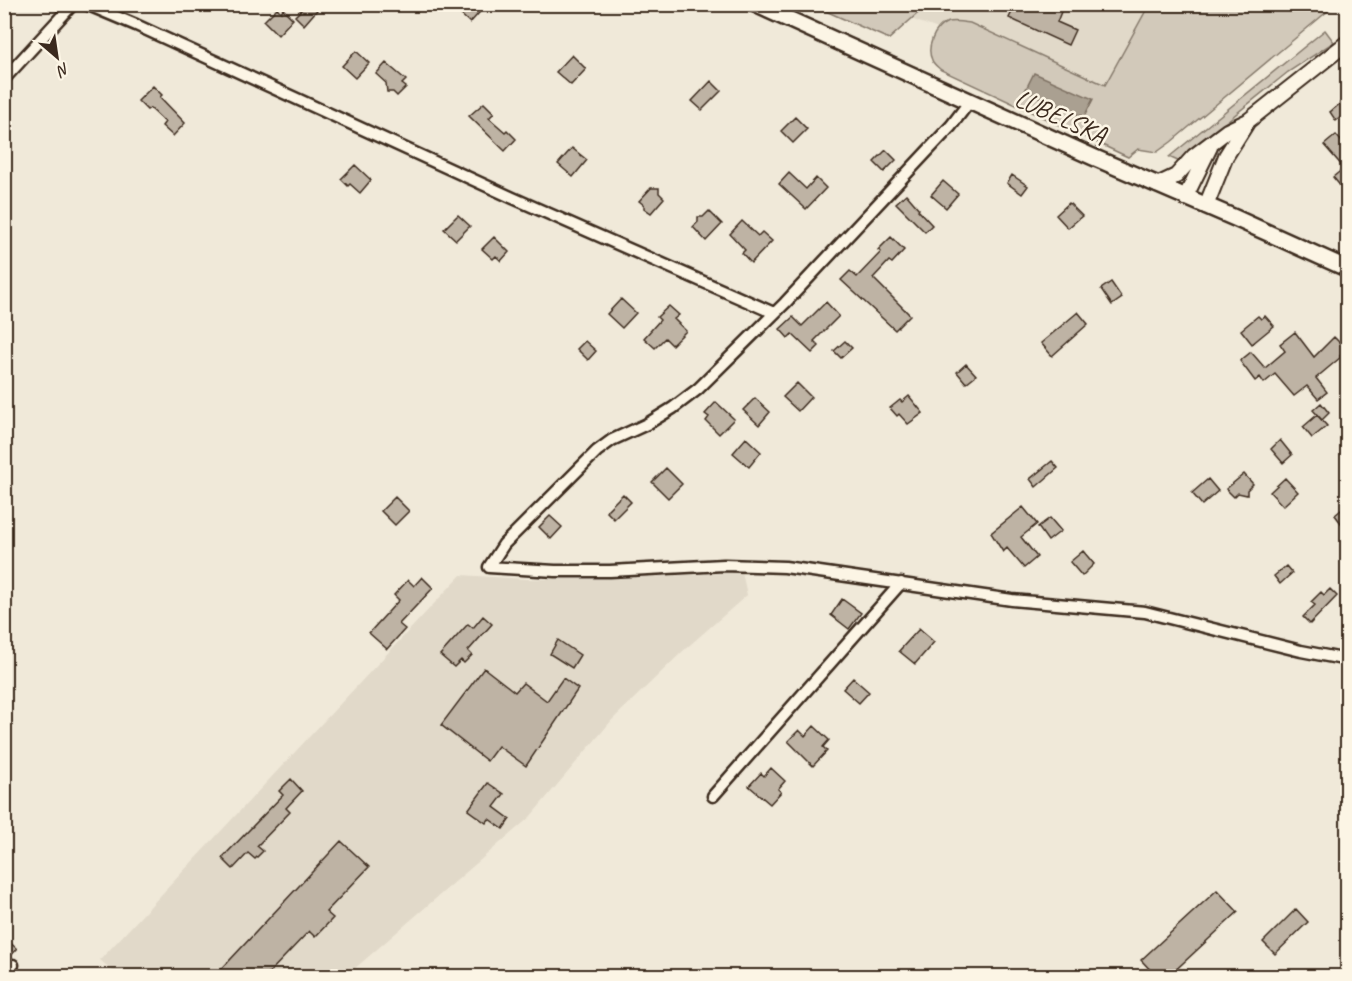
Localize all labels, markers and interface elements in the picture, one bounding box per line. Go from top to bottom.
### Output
north arrow [27,27,87,87]
text: N [52,58,73,82]
street label: LUBELSKA [1010,82,1113,152]

